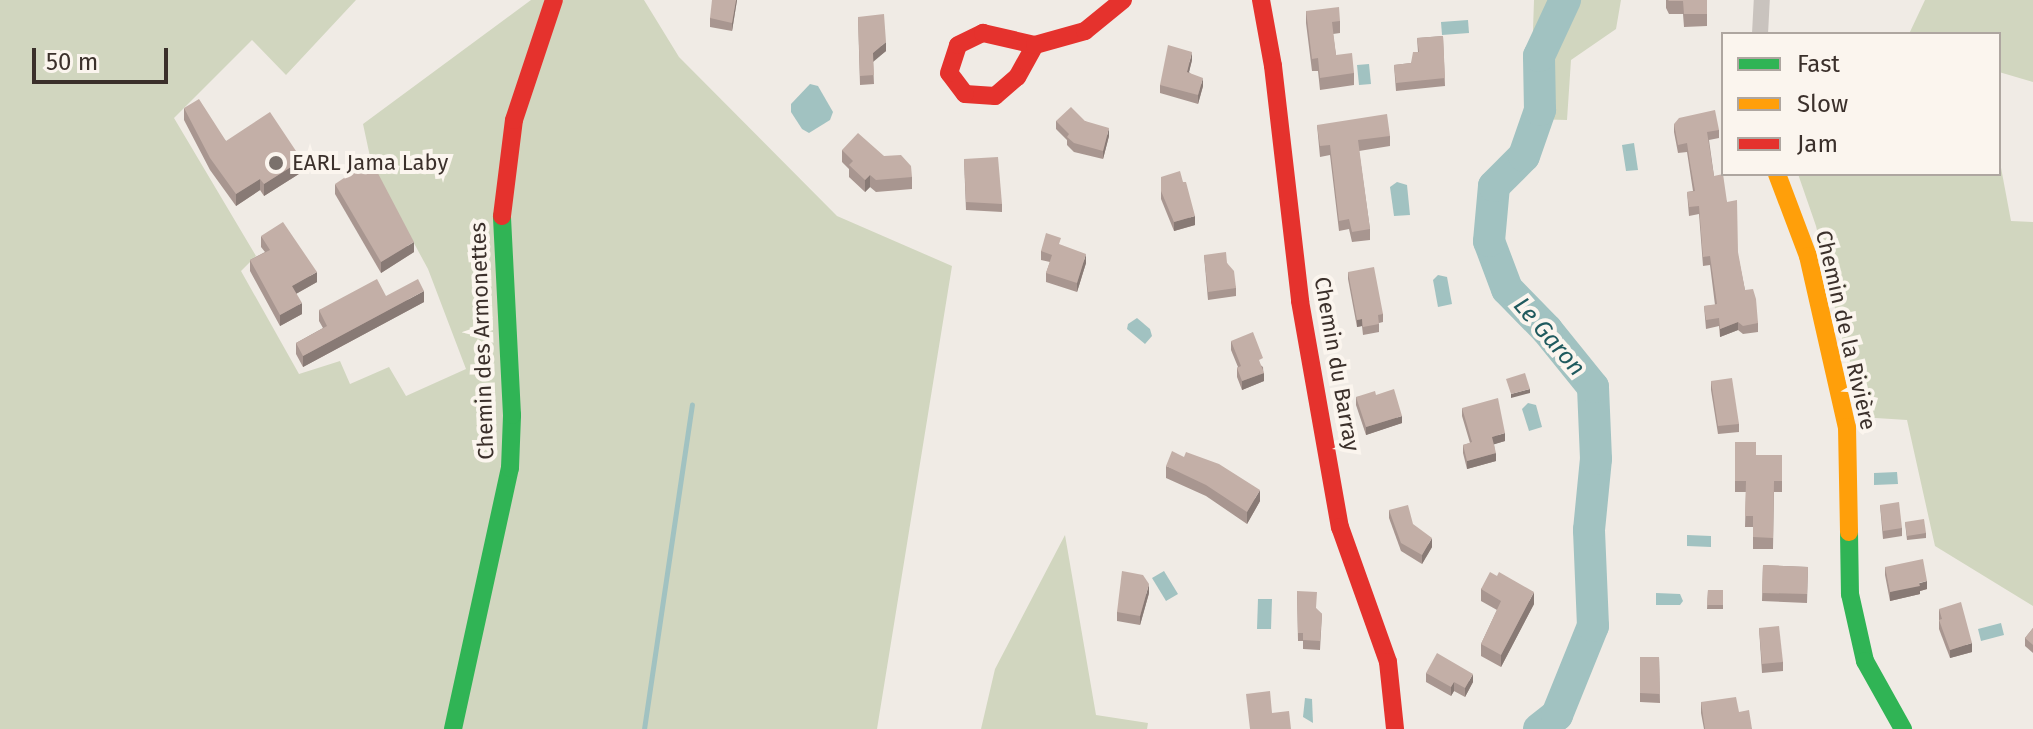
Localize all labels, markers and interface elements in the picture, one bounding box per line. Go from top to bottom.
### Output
scale bar [36,32,172,82]
legend [1721,32,2001,176]
text: 50 m [46,48,98,76]
text: Fast [1797,50,1840,78]
text: Slow [1797,90,1848,118]
text: Jam [1797,130,1838,158]
place label: EARL Jama Laby [292,150,448,176]
marker: EARL Jama Laby [267,154,285,172]
street label: Chemin des Armonettes [465,222,499,460]
street label: Chemin de la Rivière [1810,228,1882,432]
street label: Chemin du Barray [1309,275,1365,453]
water label: Le Garon [1507,292,1591,382]

